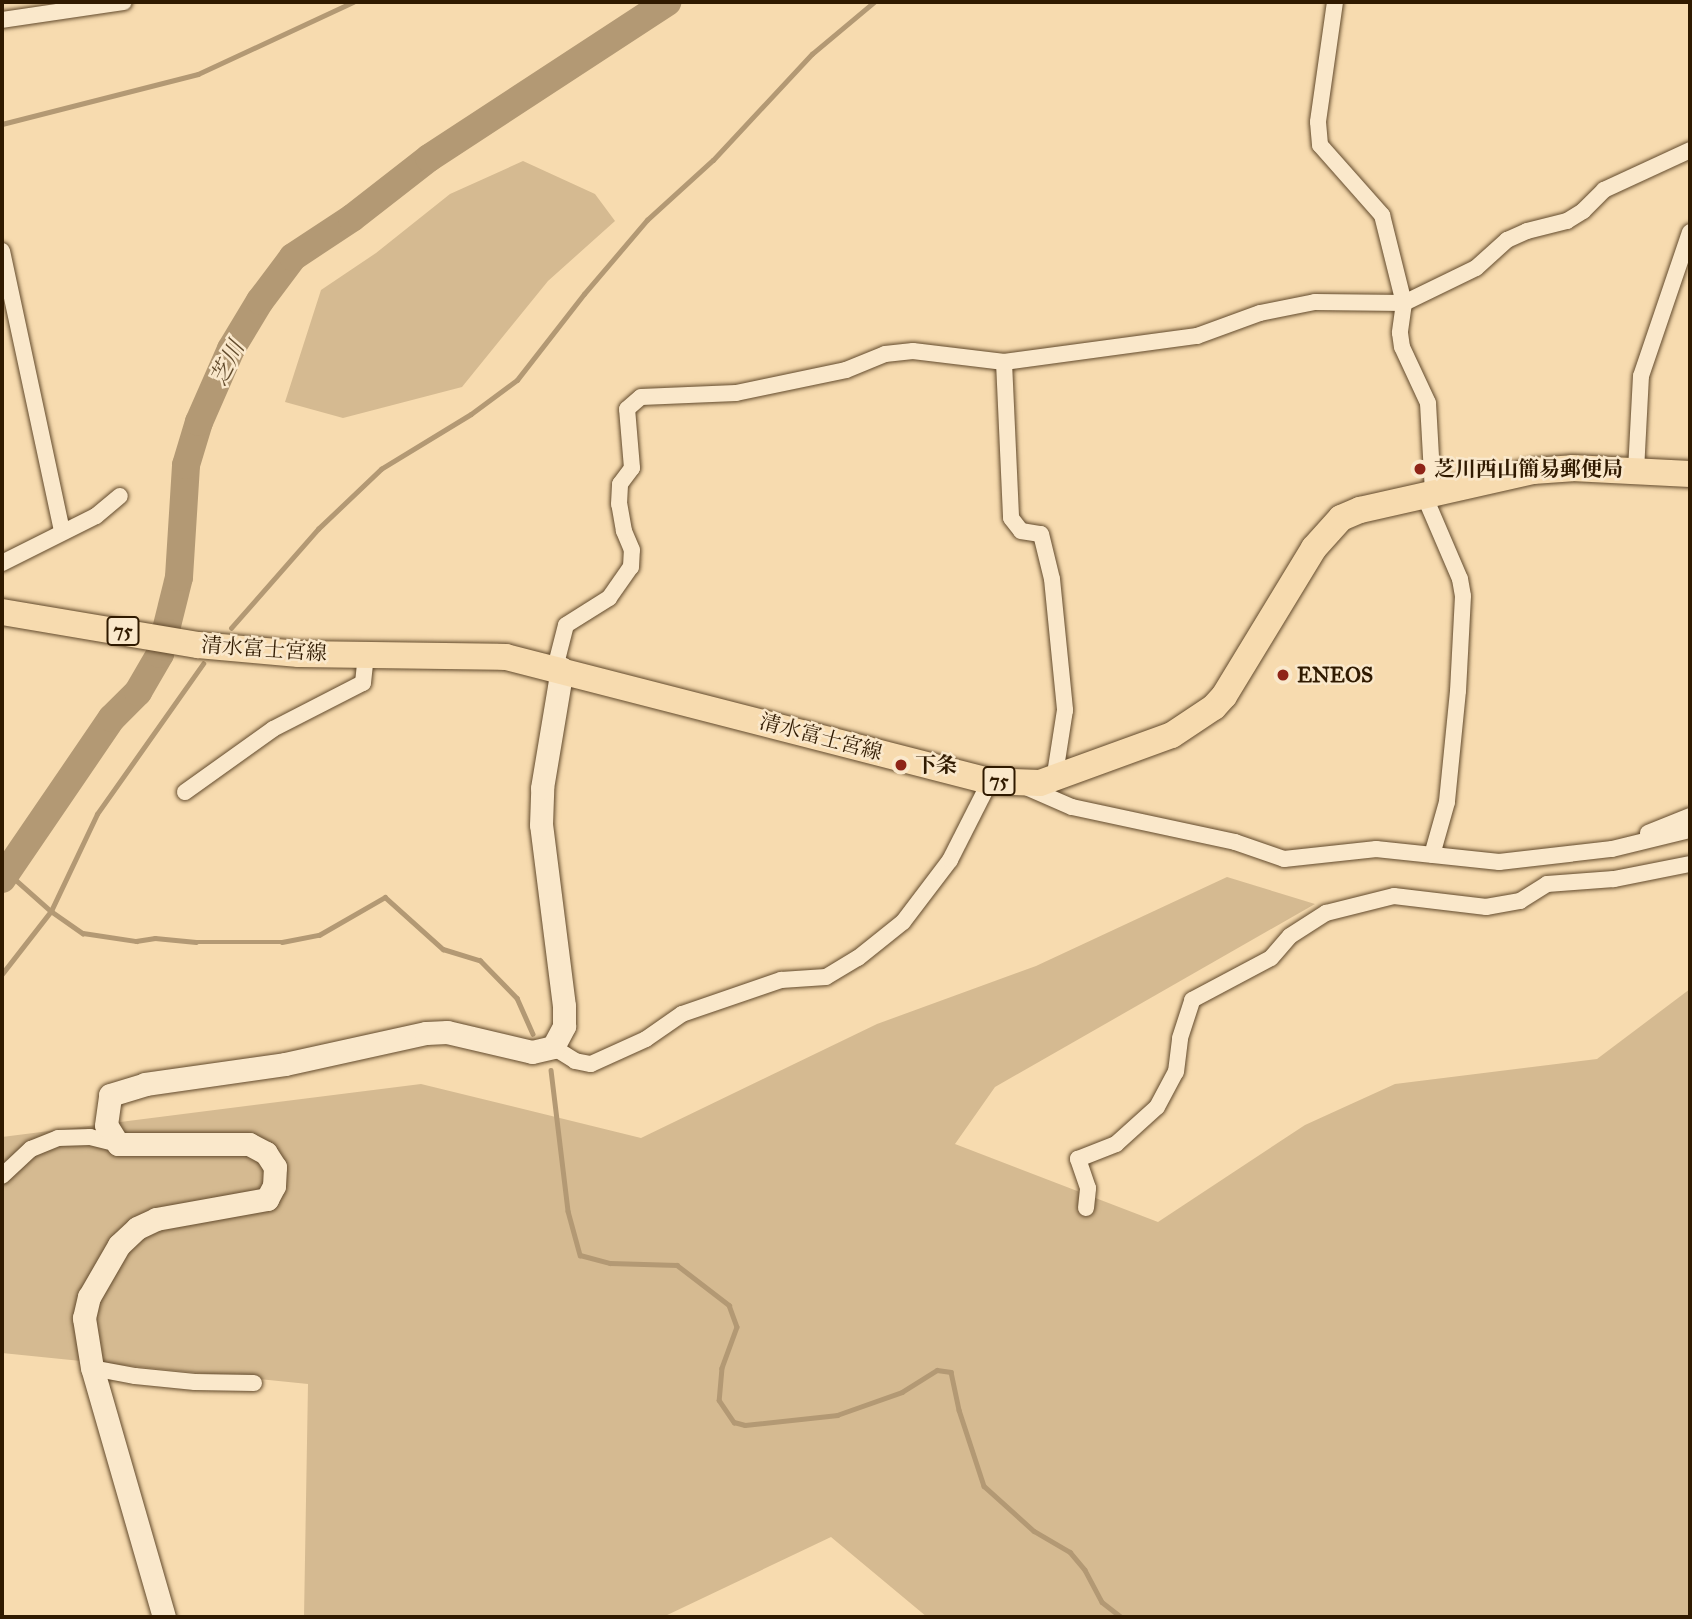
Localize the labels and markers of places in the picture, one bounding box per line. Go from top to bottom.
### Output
place label: 芝川西山簡易郵便局 [1434,456,1623,482]
marker: 芝川西山簡易郵便局 [1412,461,1428,477]
place label: ENEOS [1297,662,1373,688]
marker: ENEOS [1275,667,1291,683]
place label: 下条 [915,752,957,778]
marker: 下条 [893,757,909,773]

